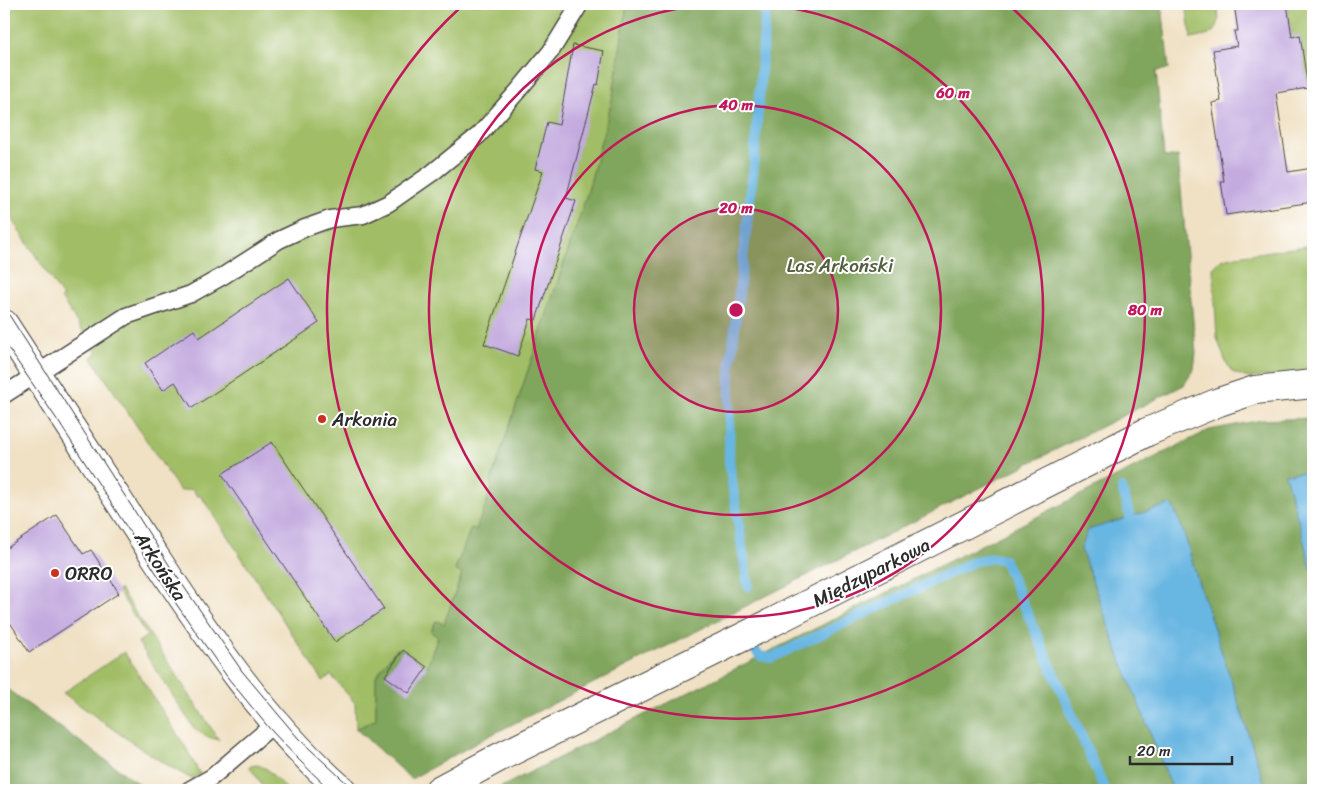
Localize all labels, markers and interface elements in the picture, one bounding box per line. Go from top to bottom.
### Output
text: 60 m [935,80,970,106]
text: 40 m [718,92,754,118]
text: 20 m [718,195,753,221]
park label: Las Arkoński [787,249,894,282]
text: 80 m [1127,297,1162,323]
centre of rings [727,301,745,319]
place label: Arkonia [331,403,398,436]
marker: Arkonia [316,413,328,425]
street label: Arkońska [125,524,196,608]
street label: Międzyparkowa [806,528,937,616]
place label: ORRO [65,557,113,590]
marker: ORRO [49,567,61,579]
scale bar [1130,734,1232,766]
text: 20 m [1137,738,1171,764]

